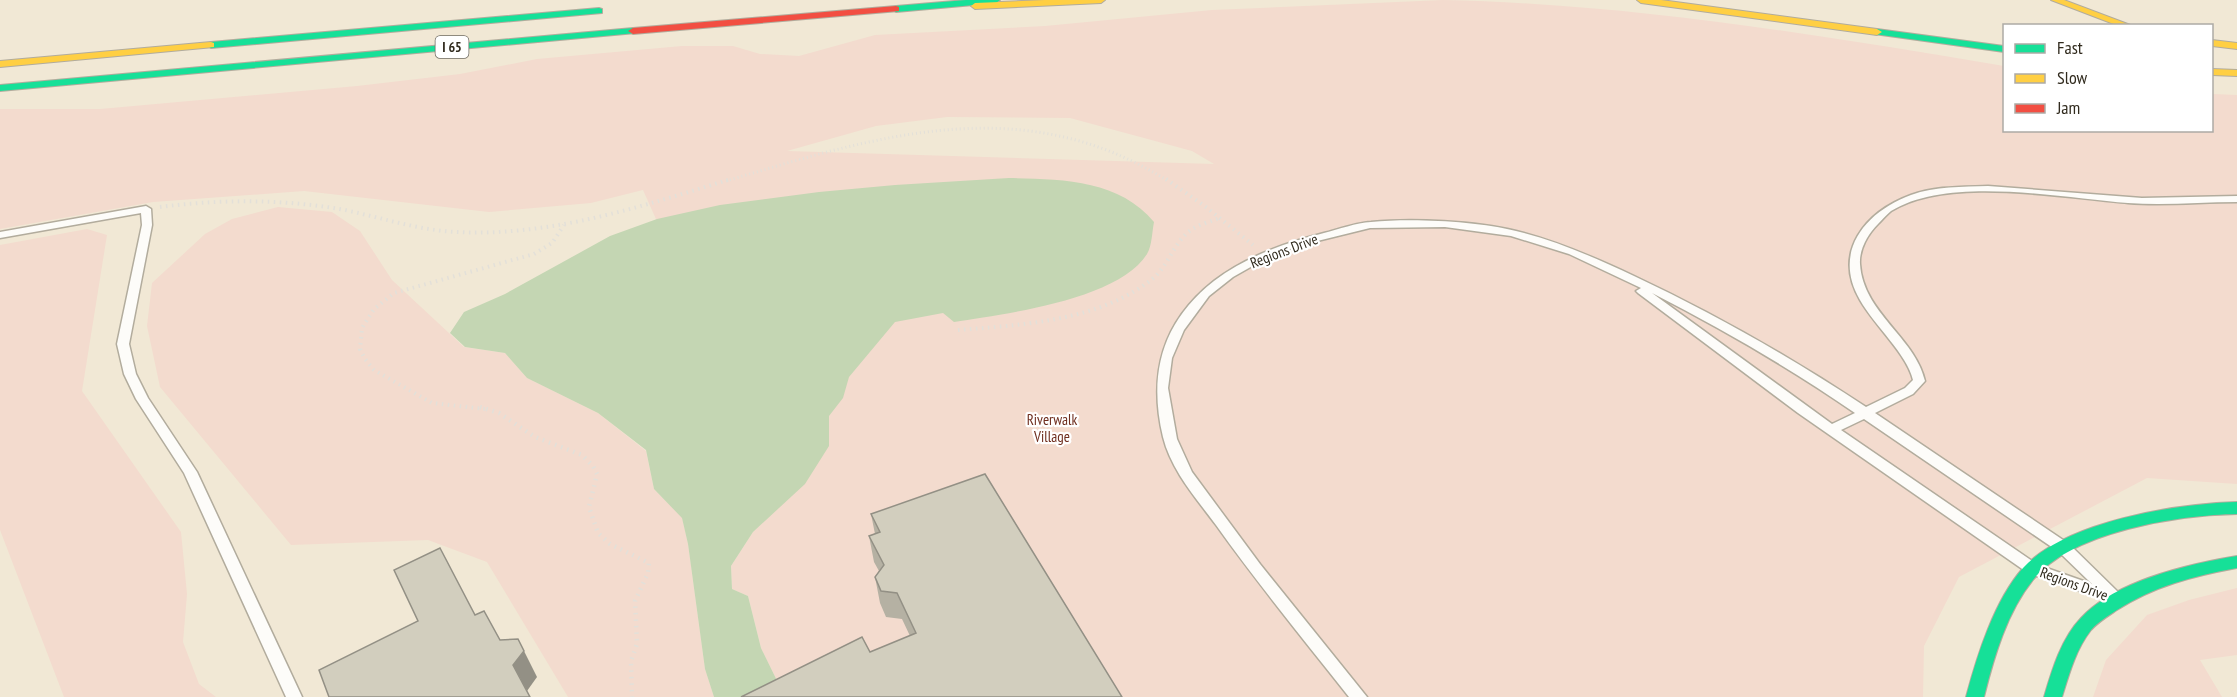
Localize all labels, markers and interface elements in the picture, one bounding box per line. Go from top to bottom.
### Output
legend [2003,24,2213,132]
road number: I 65 [436,36,468,58]
text: Fast [2057,36,2083,59]
text: Slow [2057,66,2088,89]
text: Jam [2056,96,2080,119]
street label: Regions Drive [1247,229,1320,272]
park label: Riverwalk Village [1027,410,1078,446]
street label: Regions Drive [2038,562,2111,605]

